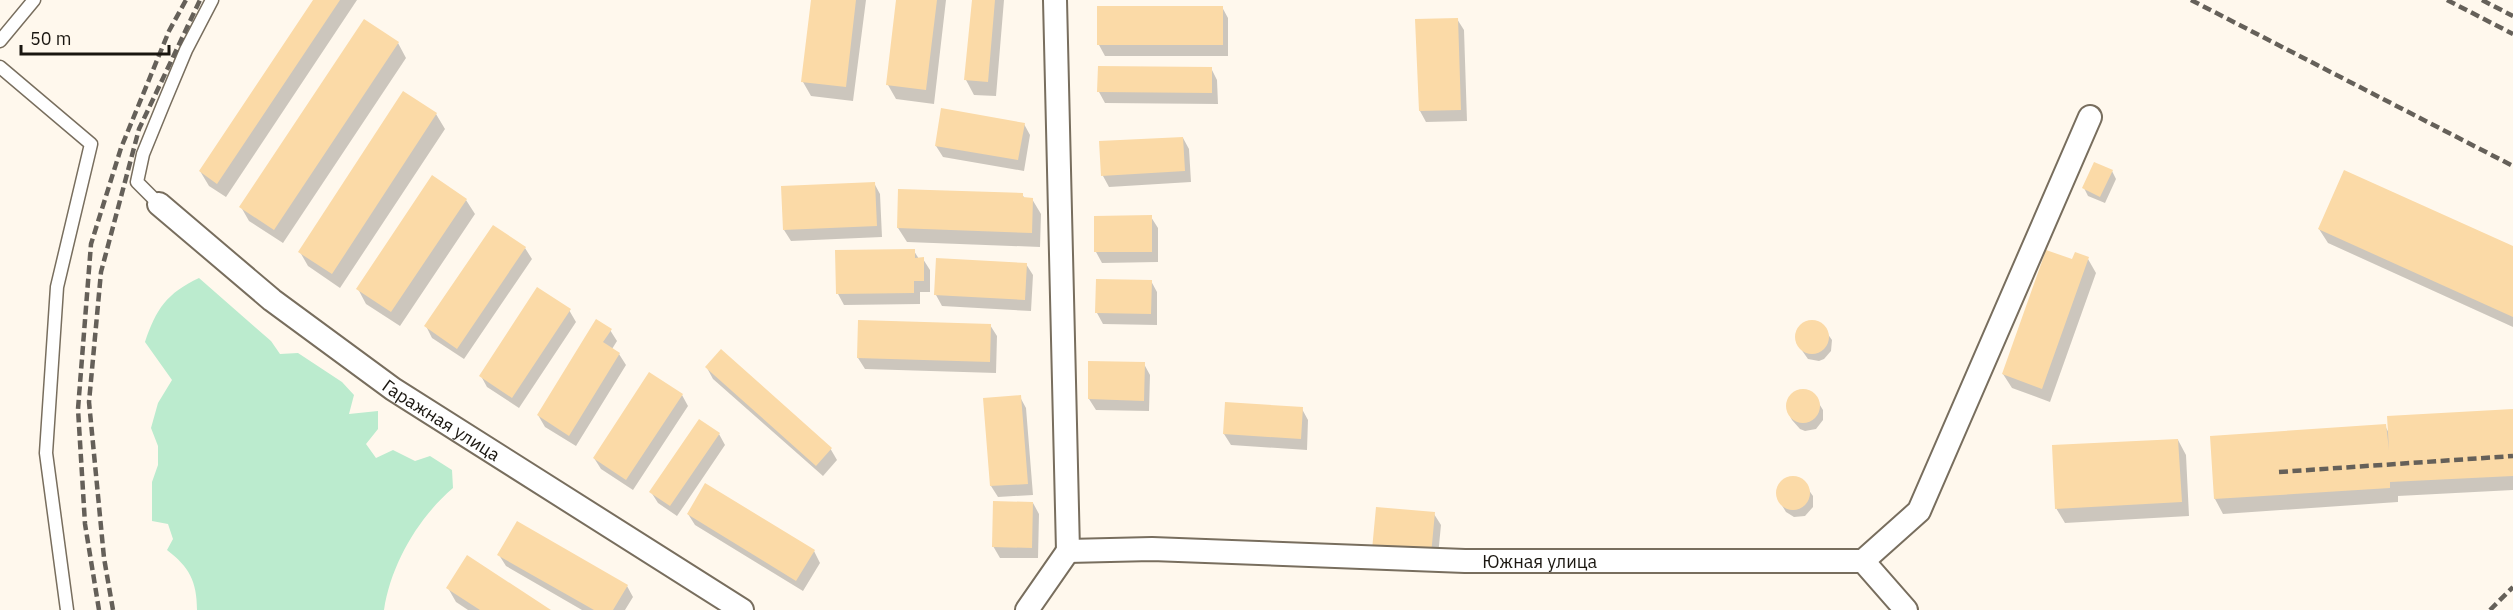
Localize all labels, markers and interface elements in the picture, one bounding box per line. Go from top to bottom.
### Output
scale bar [21,18,170,56]
text: 50 m [30,27,72,50]
street label: Гаражная улица [378,374,505,466]
street label: Южная улица [1482,550,1598,573]

